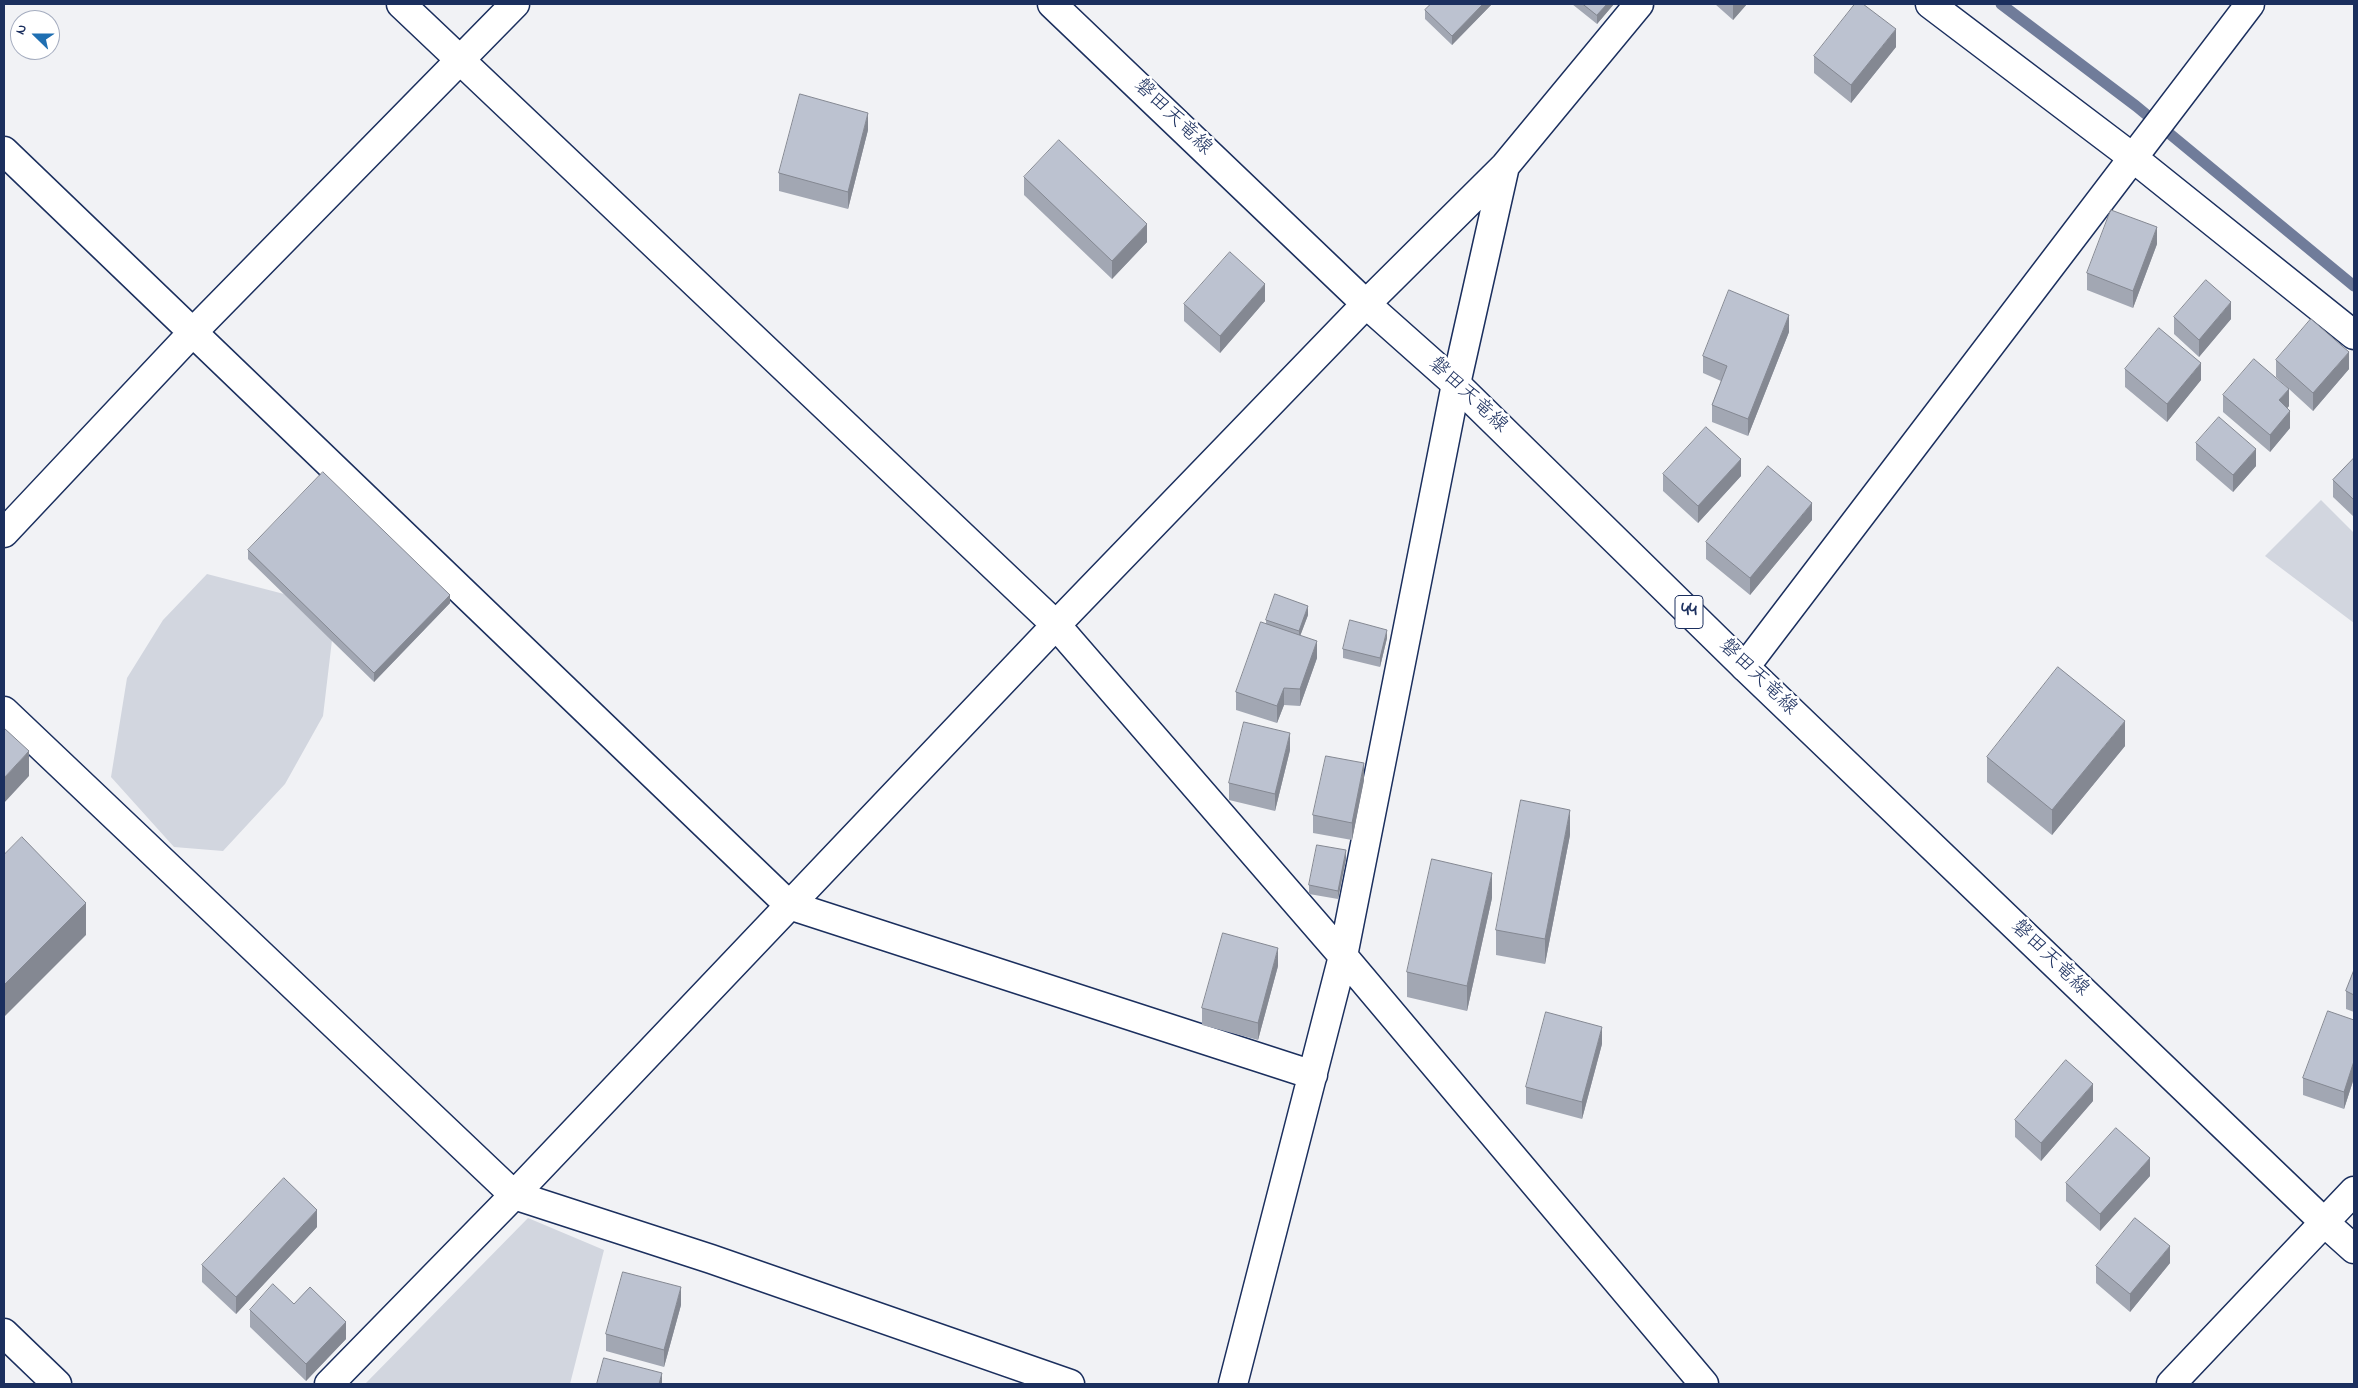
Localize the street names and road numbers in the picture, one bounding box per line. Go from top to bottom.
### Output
street label: 磐田天竜線 [1128,75,1216,161]
street label: 磐田天竜線 [1422,353,1512,439]
road number: 44 [1675,596,1703,628]
street label: 磐田天竜線 [1713,635,1801,721]
street label: 磐田天竜線 [2005,916,2093,1002]

